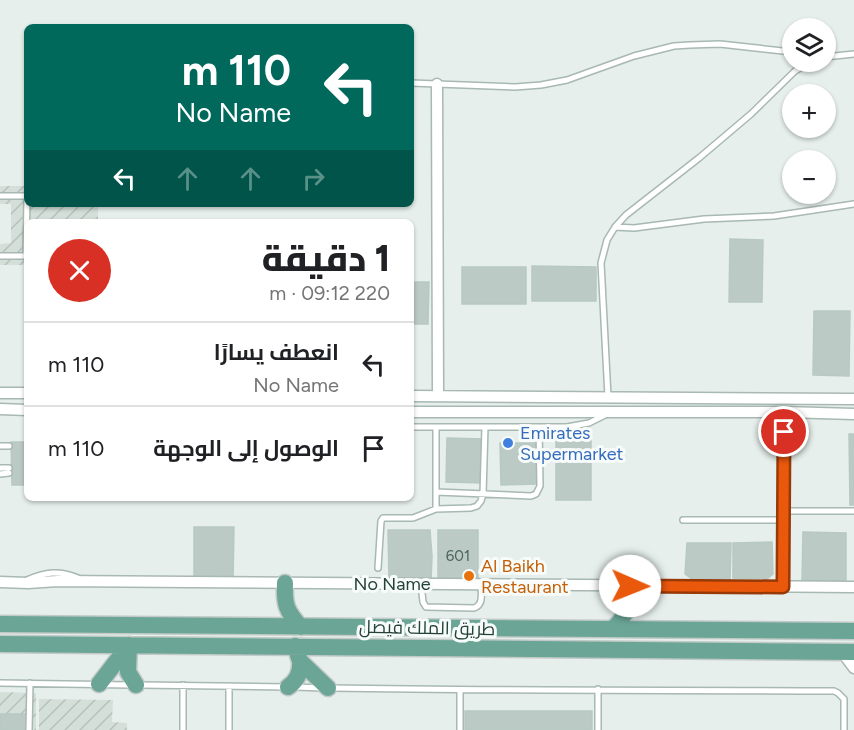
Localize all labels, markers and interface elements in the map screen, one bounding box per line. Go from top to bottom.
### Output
map controls [782,18,836,204]
button: layers [782,18,836,72]
text: 110 m [182,45,291,96]
icon: left [312,48,390,126]
button: + [782,84,836,138]
text: No Name [175,96,291,129]
button: − [782,150,836,204]
icon: left [108,162,141,195]
icon: ahead [171,162,204,195]
icon: ahead [234,162,267,195]
icon: right [297,162,330,195]
text: 1 دقيقة [262,237,390,280]
button: close [48,239,111,302]
text: 220 m · 09:12 [269,281,390,305]
text: انعطف يسارًا [214,339,339,366]
icon: left [357,348,390,381]
text: 110 m [48,351,104,378]
text: No Name [253,373,339,397]
pin [758,406,809,457]
icon: arrive [767,415,800,448]
place label: Emirates Supermarket [520,422,624,465]
icon: arrive [357,432,390,465]
text: 110 m [48,435,104,462]
text: الوصول إلى الوجهة [153,435,339,462]
marker: Emirates Supermarket [501,436,515,450]
house number: 601 [446,547,470,565]
position arrow [598,554,662,618]
place label: Al Baikh Restaurant [481,555,569,598]
marker: Al Baikh Restaurant [462,569,476,583]
street label: No Name [353,573,431,595]
street label: طريق الملك فيصل [359,616,495,641]

